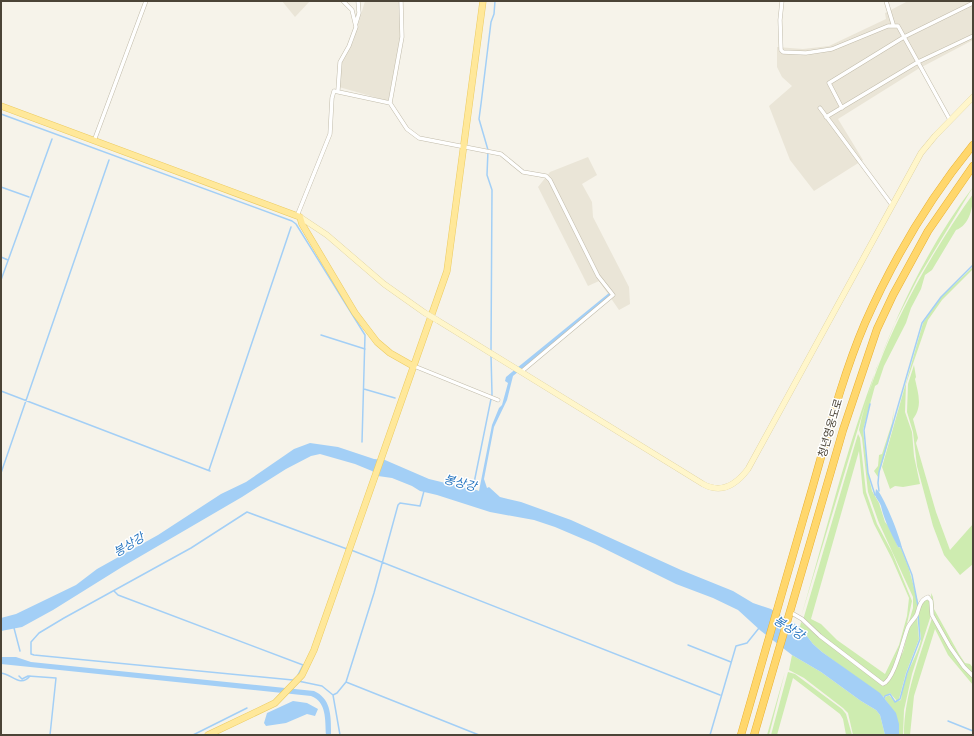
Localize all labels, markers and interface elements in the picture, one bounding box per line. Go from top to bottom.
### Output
street label: 청년영웅도로 [816,397,844,459]
water label: 봉상강 [442,472,480,494]
water label: 봉상강 [111,529,148,560]
water label: 봉상강 [771,613,808,644]

